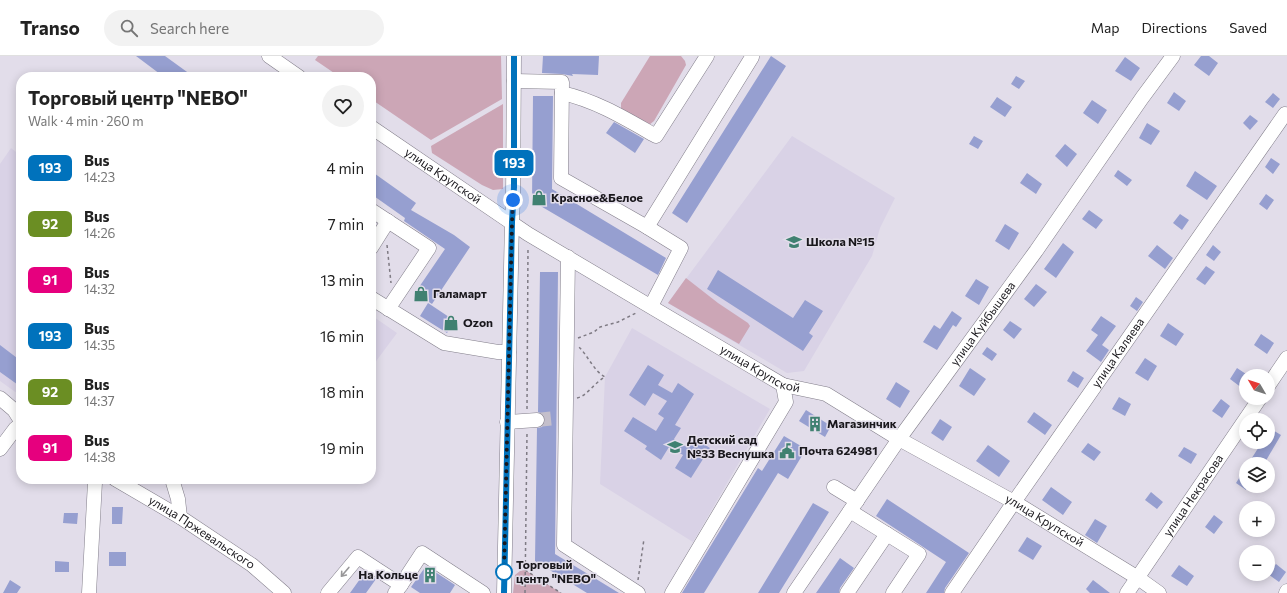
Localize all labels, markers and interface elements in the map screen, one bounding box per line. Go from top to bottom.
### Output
search box [104,10,384,46]
text: Transo [20,16,80,39]
icon: search [118,17,140,39]
text: Search here [150,19,229,37]
text: Map [1091,19,1120,36]
text: Directions [1142,19,1207,36]
text: Saved [1229,19,1267,36]
button: heart [322,85,364,127]
text: Торговый центр "NEBO" [28,86,248,109]
text: Walk · 4 min · 260 m [28,113,144,129]
street label: улица Крупской [403,144,484,206]
line badge: 193 [491,150,537,176]
text: Bus [84,151,109,169]
text: 193 [502,154,526,171]
text: 193 [38,159,62,176]
text: 4 min [327,159,364,177]
text: 14:23 [84,169,115,185]
shop icon: Красное&Белое [530,189,548,207]
your location [503,190,523,210]
place label: Красное&Белое [551,190,643,204]
text: Bus [84,207,109,225]
text: 92 [42,215,58,232]
text: 7 min [328,215,364,233]
text: 14:26 [84,225,116,241]
school or university icon: Школа №15 [785,233,803,251]
place label: Школа №15 [806,234,875,248]
text: Bus [84,263,109,281]
text: 91 [43,271,57,288]
text: 13 min [321,271,364,289]
street label: улица Куйбышева [947,278,1018,368]
text: 14:32 [84,281,115,297]
shop icon: Галамарт [412,285,430,303]
place label: Галамарт [433,286,487,300]
shop icon: Ozon [442,314,460,332]
place label: Ozon [463,315,493,329]
street label: улица Каляева [1088,315,1146,390]
text: Bus [84,319,109,337]
text: 193 [38,327,62,344]
text: 16 min [320,327,364,345]
text: 14:35 [84,337,115,353]
street label: улица Крупской [718,341,802,394]
north arrow [1239,369,1275,405]
map controls [1239,369,1275,581]
text: Bus [84,375,109,393]
text: 92 [42,383,58,400]
text: 18 min [320,383,364,401]
text: 14:37 [84,393,115,409]
button: locate [1239,413,1275,449]
building icon: Магазинчик [806,415,824,433]
place label: Магазинчик [827,416,897,430]
text: Bus [84,431,109,449]
place label: Детский сад №33 Веснушка [687,432,774,460]
school or university icon: Детский сад №33 Веснушка [666,438,684,456]
text: 91 [43,439,57,456]
text: 19 min [320,439,364,457]
public building icon: Почта 624981 [778,442,796,460]
place label: Почта 624981 [799,443,878,457]
text: 14:38 [84,449,116,465]
street label: улица Некрасова [1160,451,1225,539]
button: layers [1239,457,1275,493]
street label: улица Крупской [1003,491,1087,549]
street label: улица Пржевальского [147,492,258,571]
button: + [1239,501,1275,537]
button: − [1239,545,1275,581]
place label: Торговый центр "NEBO" [516,557,596,585]
marker: Торговый центр "NEBO" [495,563,513,581]
building icon: На Кольце [421,566,439,584]
one-way arrow [341,567,350,577]
place label: На Кольце [358,567,418,581]

